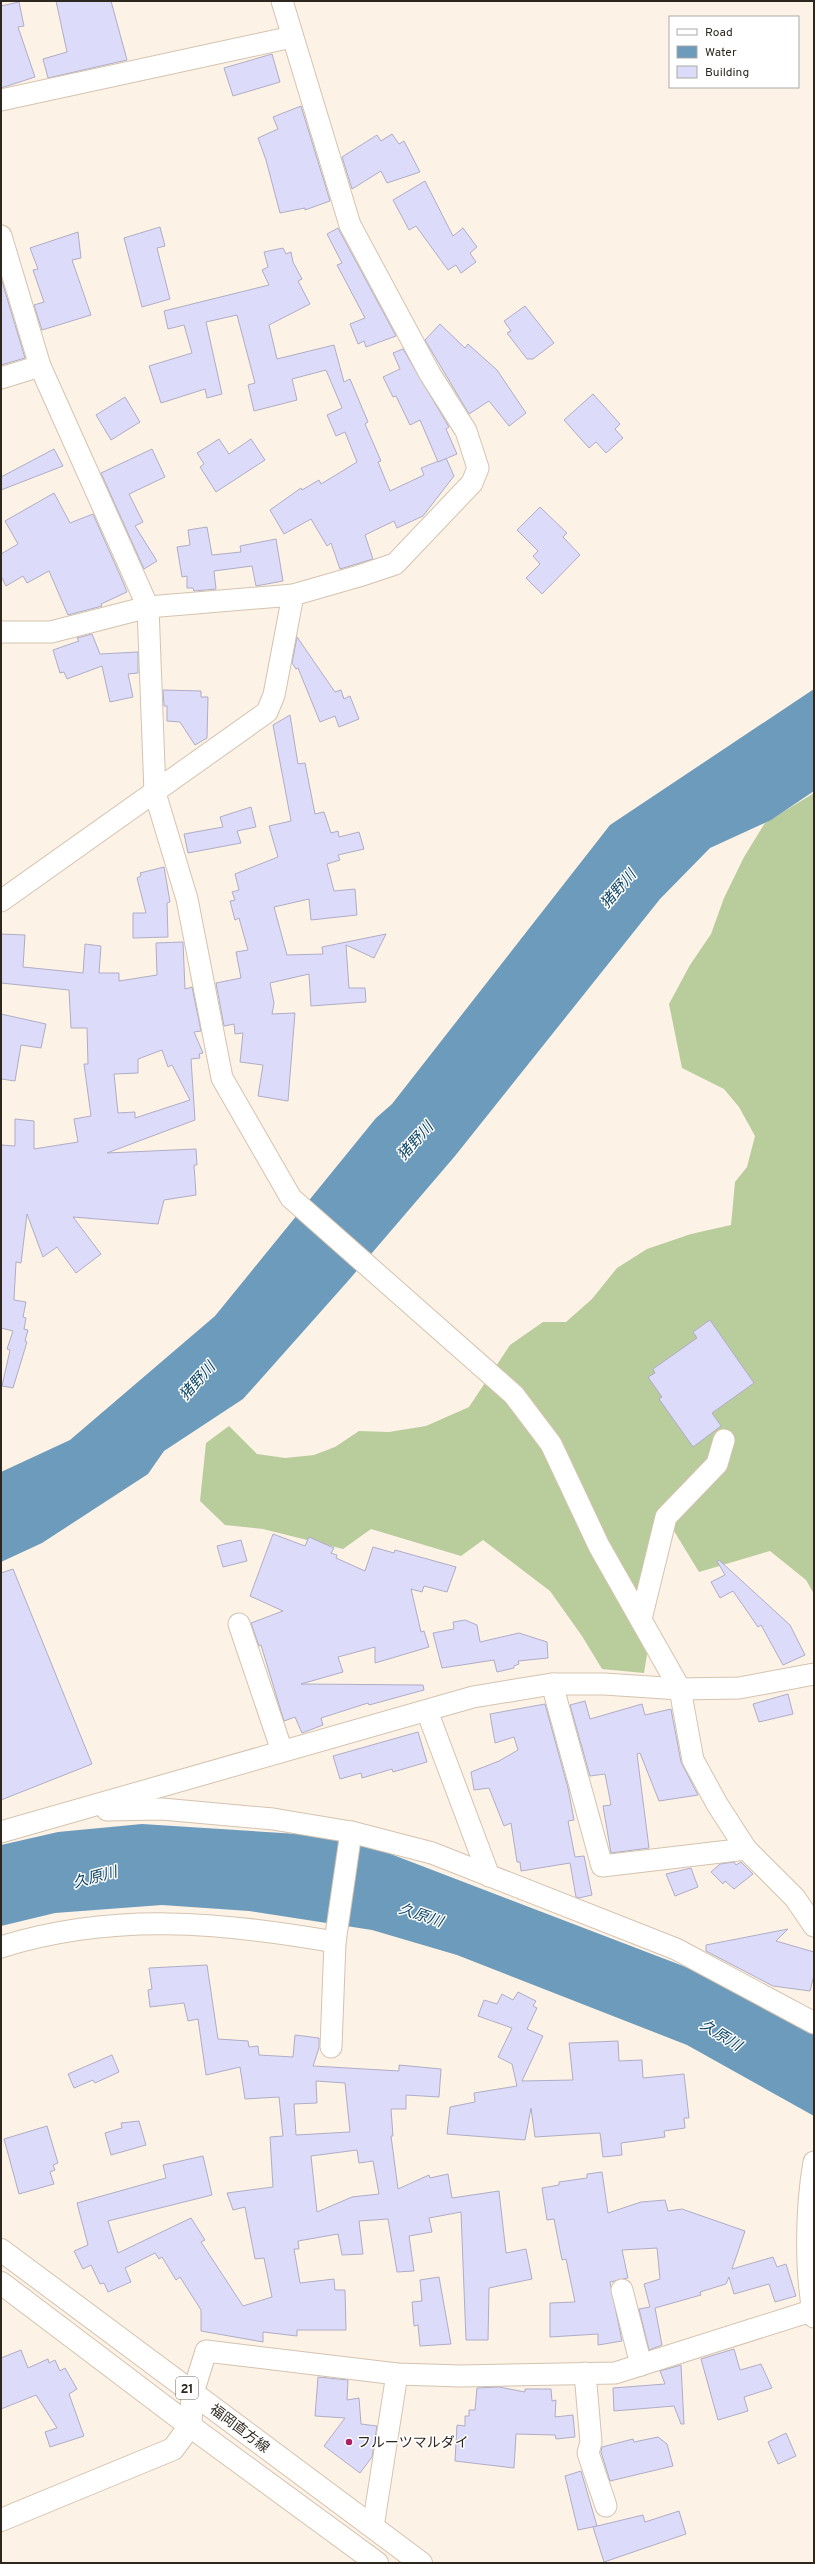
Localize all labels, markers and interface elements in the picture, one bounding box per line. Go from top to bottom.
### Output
legend [669,16,799,88]
text: Road [705,25,733,41]
text: Water [705,45,737,61]
text: Building [705,65,749,81]
water label: 猪野川 [597,865,642,913]
water label: 猪野川 [394,1117,440,1165]
water label: 猪野川 [176,1357,222,1405]
water label: 久原川 [71,1863,122,1893]
water label: 久原川 [396,1900,447,1933]
water label: 久原川 [696,2016,746,2057]
road number: 21 [176,2377,198,2399]
street label: 福岡直方線 [206,2401,273,2457]
place label: フルーツマルダイ [357,2435,469,2452]
marker: フルーツマルダイ [344,2437,354,2447]

